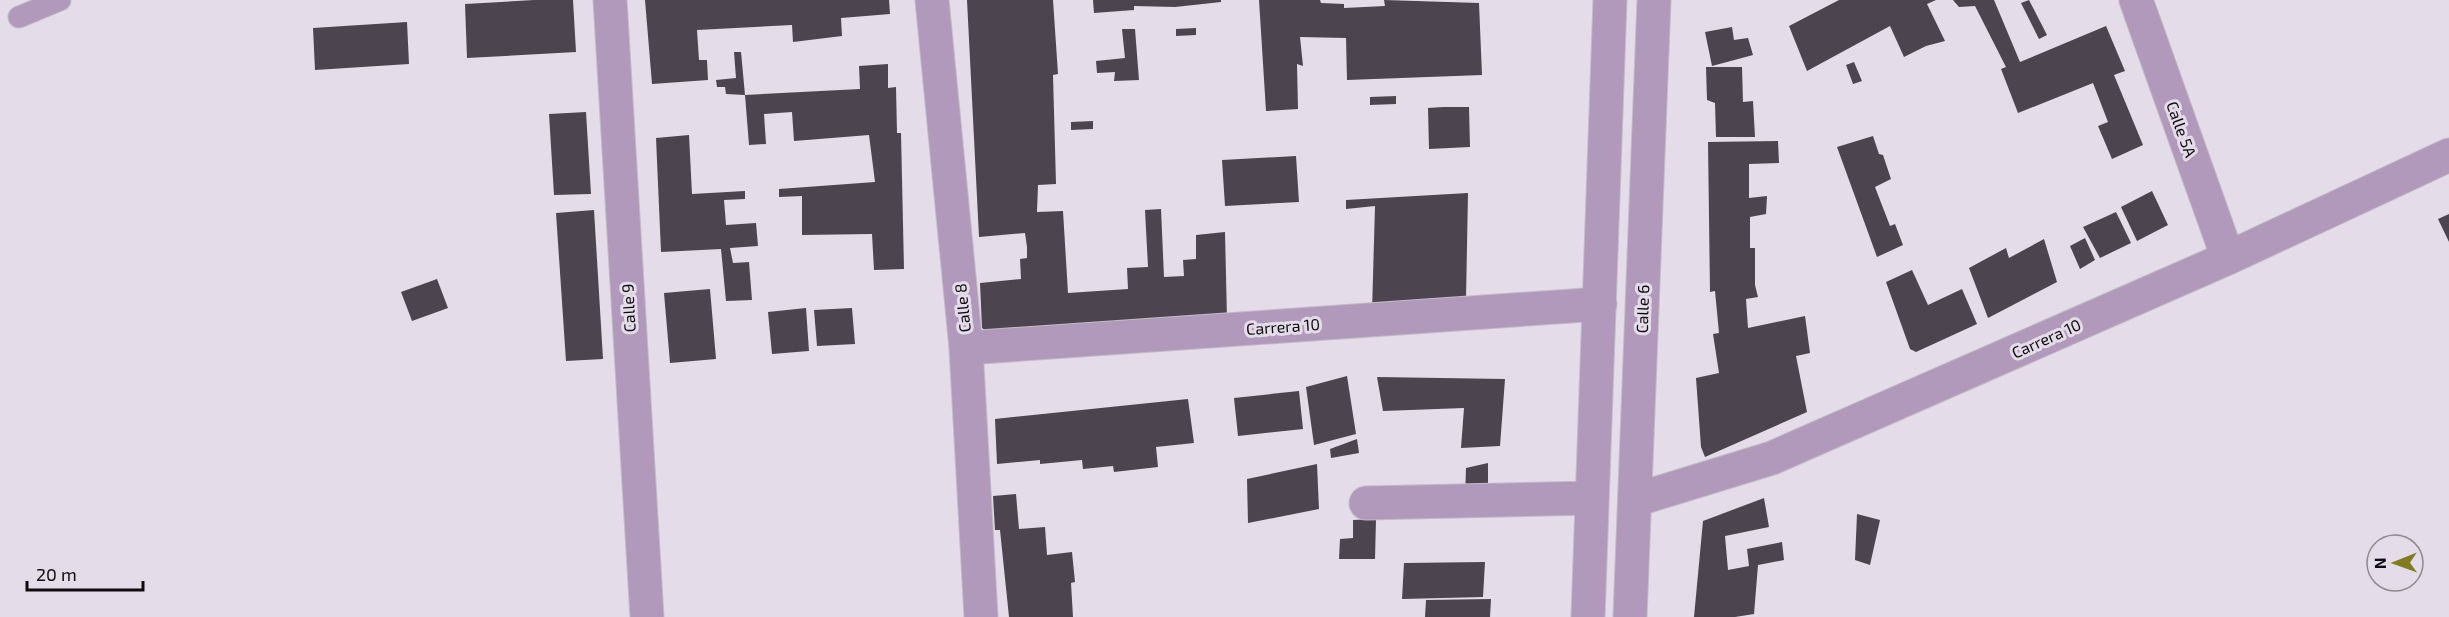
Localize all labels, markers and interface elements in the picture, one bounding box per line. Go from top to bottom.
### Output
street label: Calle 5A [2163,98,2201,160]
street label: Calle 9 [617,283,639,333]
street label: Calle 8 [950,283,974,333]
street label: Calle 6 [1632,284,1652,334]
street label: Carrera 10 [1245,314,1321,338]
street label: Carrera 10 [2008,314,2084,362]
north arrow [2365,533,2425,593]
scale bar [27,554,142,592]
text: N [2370,557,2389,569]
text: 20 m [36,563,77,585]

